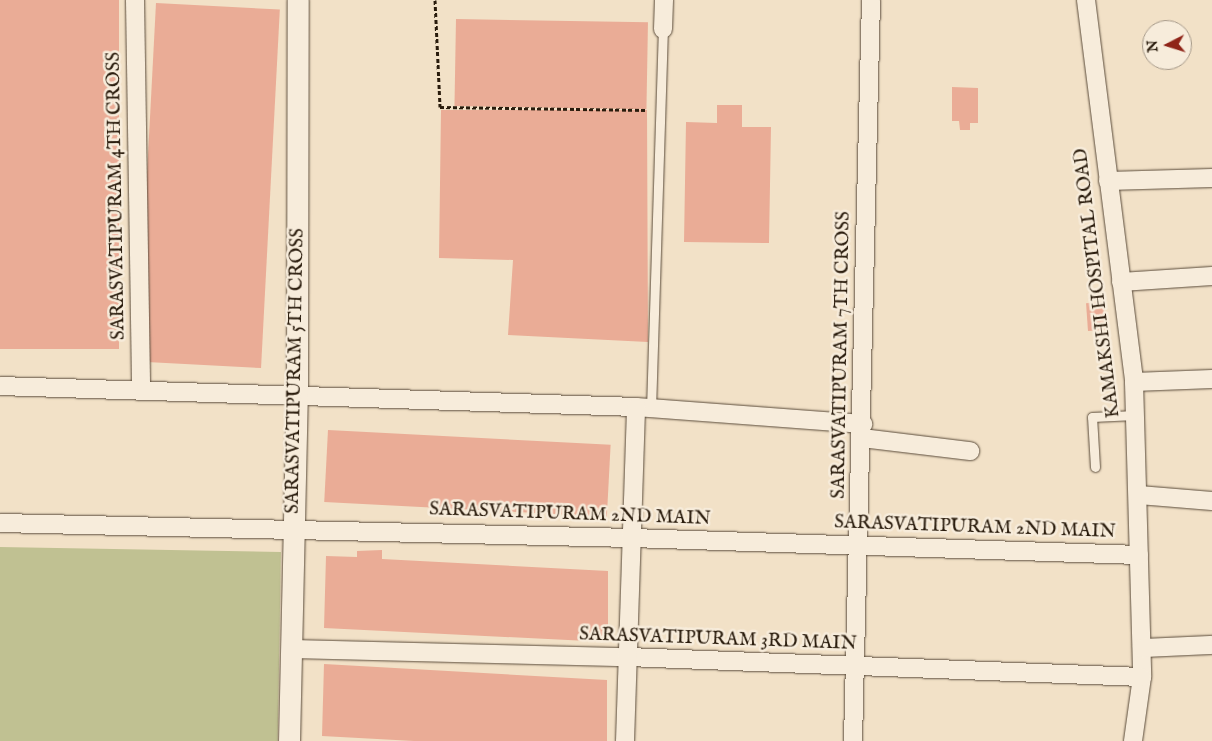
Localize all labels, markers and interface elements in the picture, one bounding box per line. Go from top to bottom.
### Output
north arrow [1142,20,1192,70]
text: N [1144,39,1163,53]
street label: SARASVATIPURAM 4TH CROSS [103,52,131,340]
street label: KAMAKSHI HOSPITAL ROAD [1070,147,1126,419]
street label: SARASVATIPURAM 7TH CROSS [828,211,856,499]
street label: SARASVATIPURAM 5TH CROSS [282,228,310,514]
street label: SARASVATIPURAM 2ND MAIN [429,499,711,531]
street label: SARASVATIPURAM 2ND MAIN [834,512,1116,544]
street label: SARASVATIPURAM 3RD MAIN [579,624,857,656]

